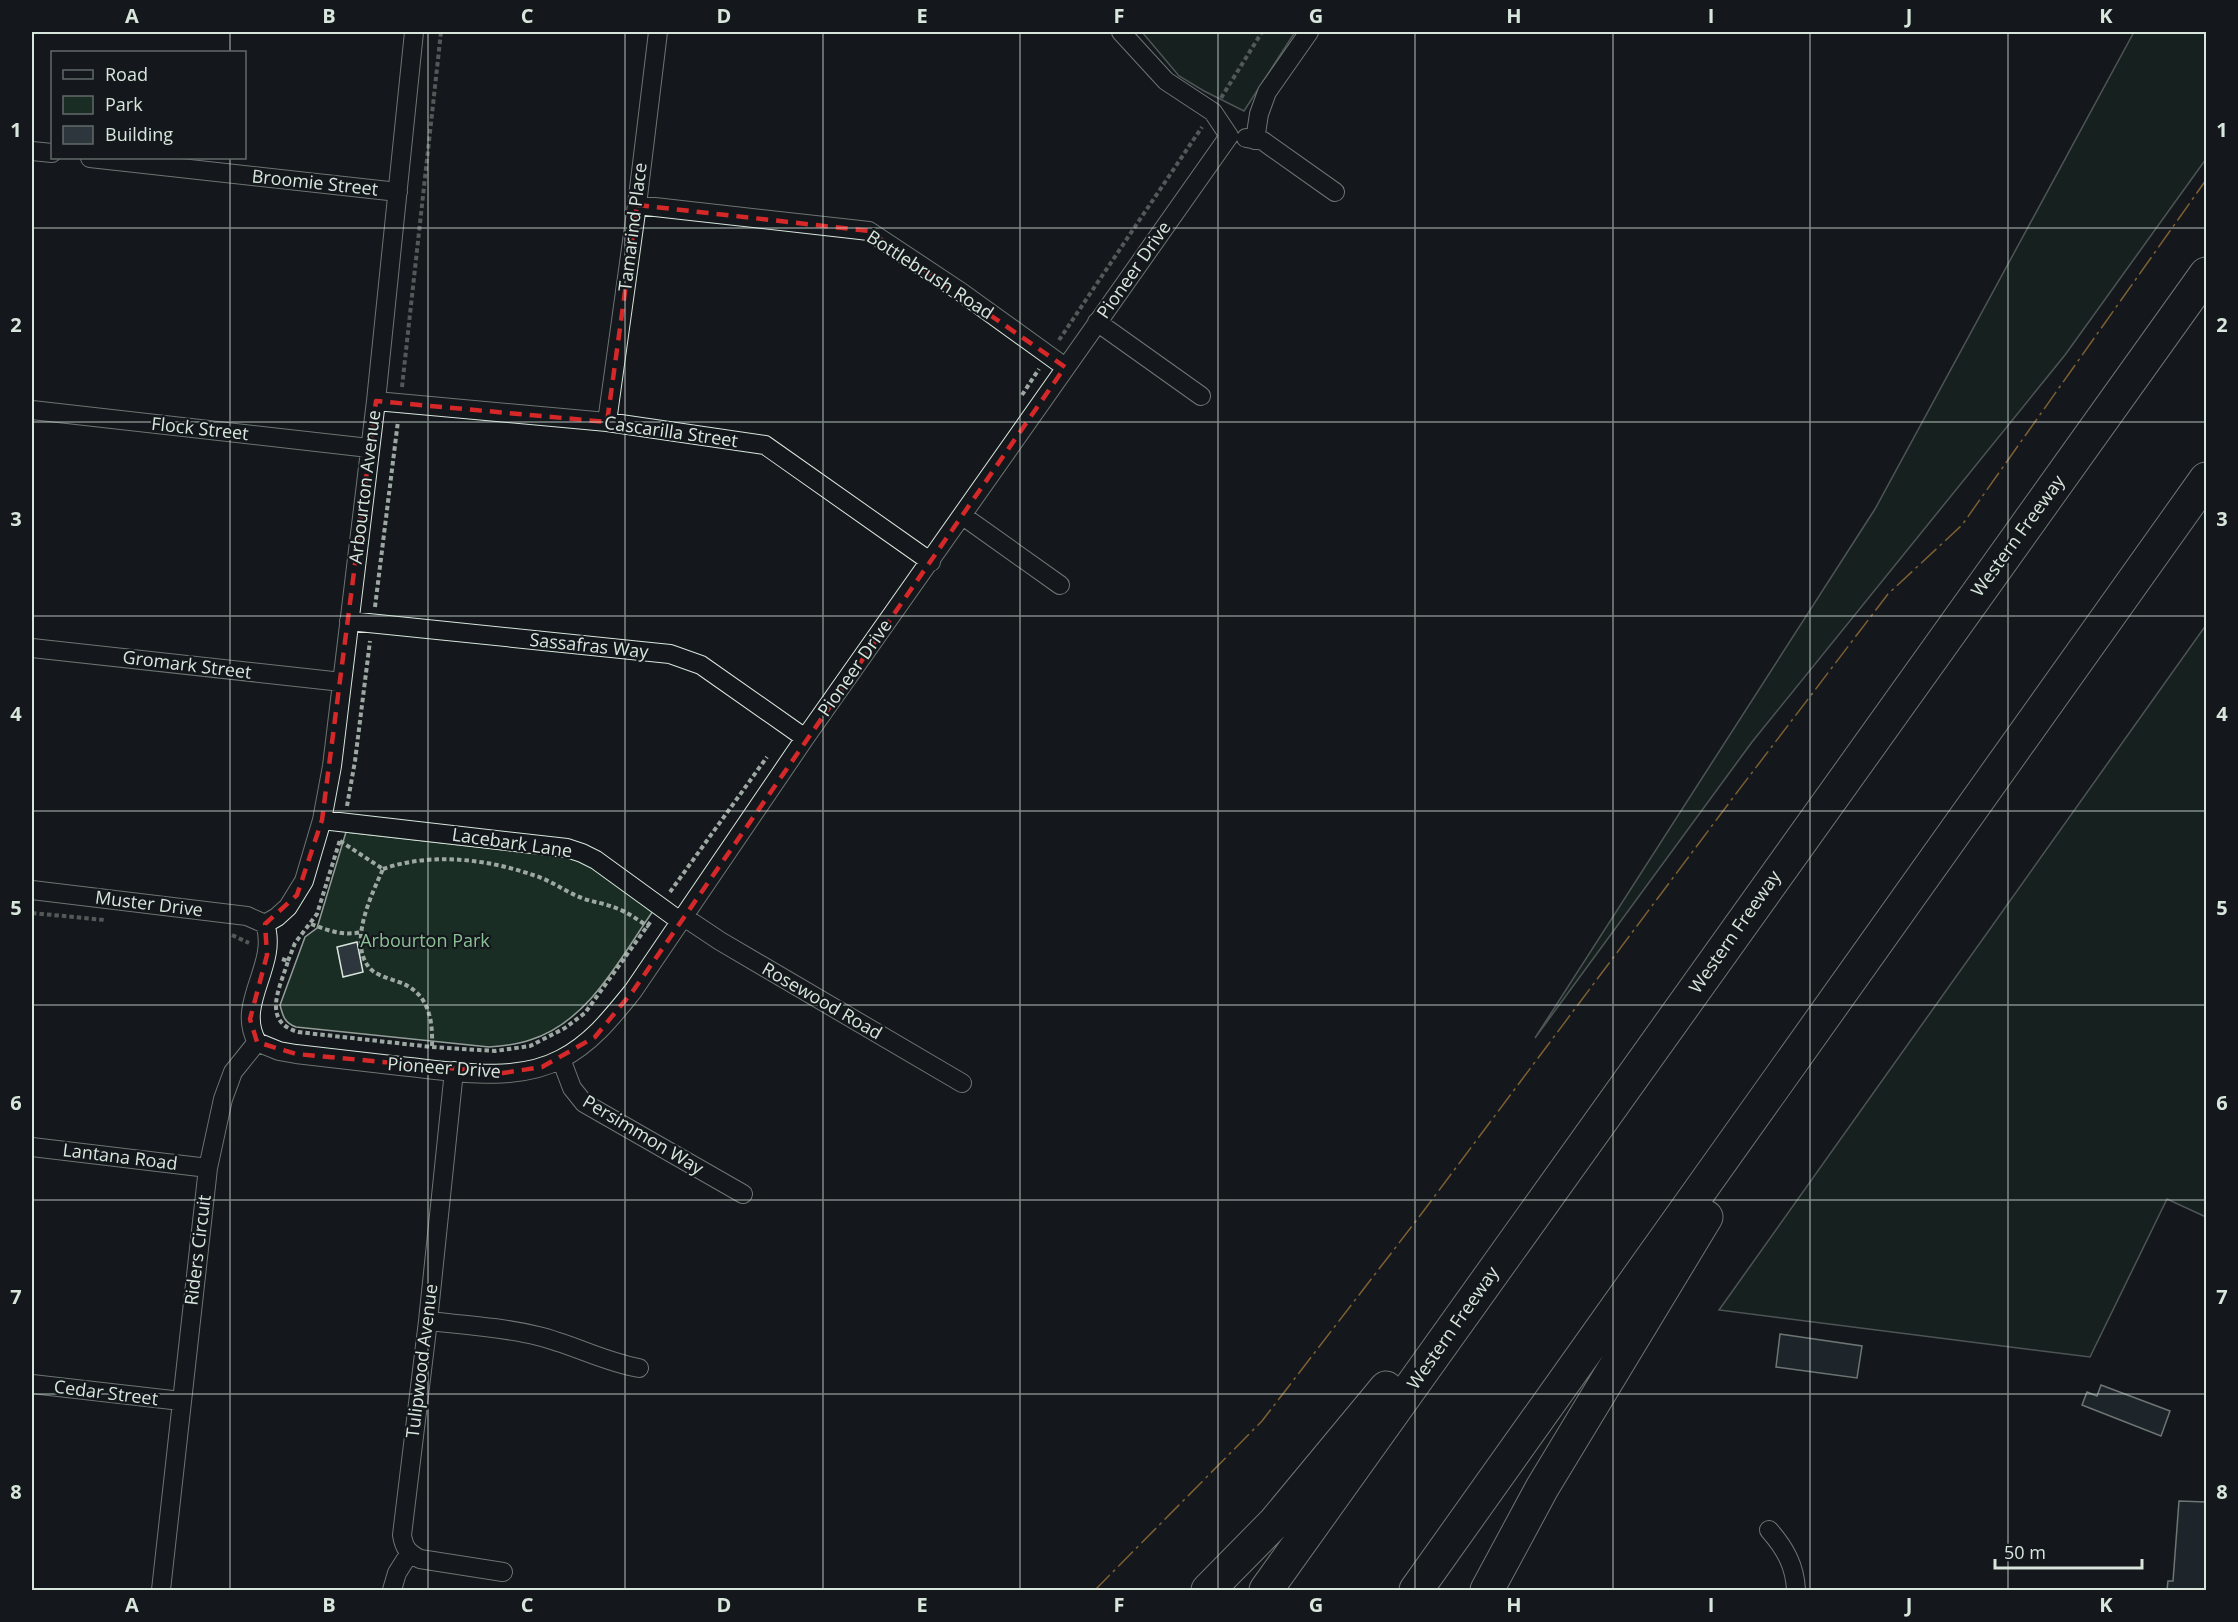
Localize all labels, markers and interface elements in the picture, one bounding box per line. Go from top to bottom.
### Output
text: A [125,2,139,29]
text: B [322,2,336,29]
text: C [521,2,534,29]
text: D [717,2,731,29]
text: E [916,2,928,29]
text: F [1114,2,1124,29]
text: G [1309,2,1323,29]
text: H [1506,2,1522,29]
text: I [1708,2,1714,29]
text: J [1904,2,1912,29]
text: K [2099,2,2113,29]
legend [51,51,246,159]
text: Road [105,62,148,86]
text: Park [105,92,143,116]
text: 1 [10,116,22,143]
text: 1 [2216,116,2228,143]
text: Building [105,122,173,146]
street label: Tamarind Place [612,161,652,293]
street label: Broomie Street [251,163,379,201]
street label: Pioneer Drive [1091,216,1176,323]
street label: Bottlebrush Road [863,224,999,324]
text: 2 [10,311,22,338]
text: 2 [2216,311,2228,338]
street label: Arbourton Avenue [343,409,385,565]
street label: Cascarilla Street [603,410,739,452]
street label: Flock Street [150,411,250,445]
street label: Western Freeway [1965,469,2070,601]
text: 3 [10,505,22,532]
text: 3 [2216,505,2228,532]
street label: Pioneer Drive [812,614,897,721]
street label: Sassafras Way [529,627,651,663]
street label: Gromark Street [121,644,253,684]
text: 4 [10,700,22,727]
text: 4 [2216,700,2228,727]
street label: Lacebark Lane [450,822,574,862]
street label: Western Freeway [1683,864,1786,998]
street label: Muster Drive [94,884,204,922]
text: 5 [10,894,22,921]
text: 5 [2216,894,2228,921]
park label: Arbourton Park [360,928,490,952]
street label: Rosewood Road [758,956,887,1044]
street label: Pioneer Drive [387,1051,502,1083]
text: 6 [10,1089,22,1116]
street label: Persimmon Way [579,1089,709,1180]
text: 6 [2216,1089,2228,1116]
street label: Lantana Road [61,1137,179,1175]
street label: Riders Circuit [178,1193,216,1307]
street label: Western Freeway [1401,1260,1504,1394]
street label: Tulipwood Avenue [400,1282,442,1439]
text: 7 [10,1283,22,1310]
text: 7 [2216,1283,2228,1310]
street label: Cedar Street [53,1374,160,1410]
text: 8 [10,1478,22,1505]
text: 8 [2216,1478,2228,1505]
scale bar [1995,1532,2142,1570]
text: 50 m [2004,1540,2046,1564]
text: A [125,1591,139,1618]
text: B [322,1591,336,1618]
text: C [521,1591,534,1618]
text: D [717,1591,731,1618]
text: E [916,1591,928,1618]
text: F [1114,1591,1124,1618]
text: G [1309,1591,1323,1618]
text: H [1506,1591,1522,1618]
text: I [1708,1591,1714,1618]
text: J [1904,1591,1912,1618]
text: K [2099,1591,2113,1618]

